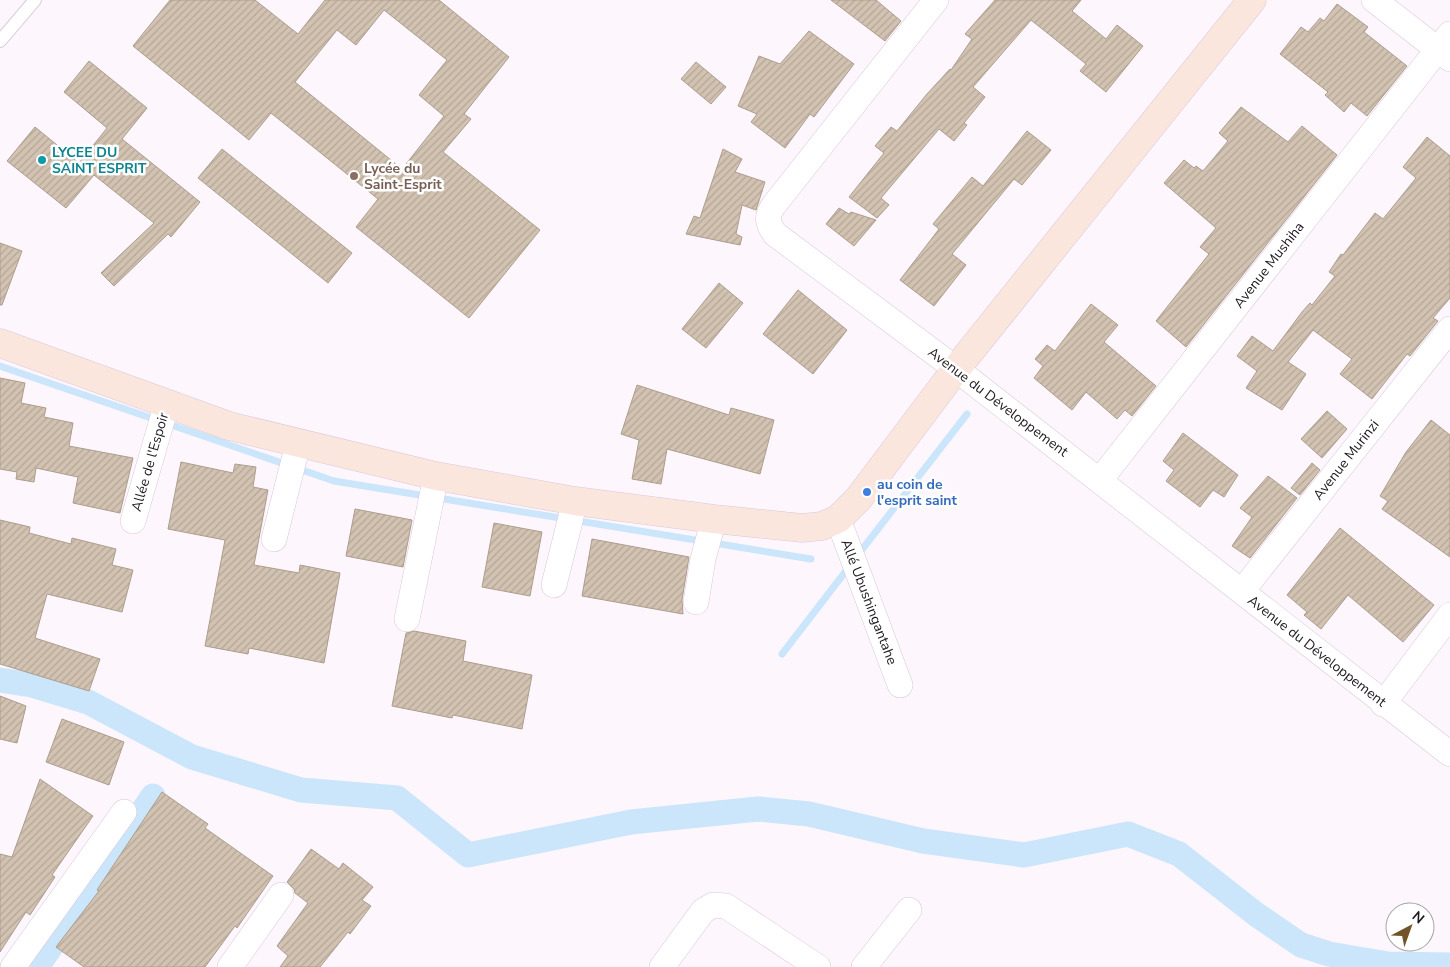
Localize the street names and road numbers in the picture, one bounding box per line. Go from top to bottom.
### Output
street label: Avenue Mushiha [1229,218,1309,312]
street label: Avenue du Développement [924,343,1072,461]
street label: Allée de l'Espoir [127,410,173,514]
street label: Avenue Murinzi [1309,416,1383,504]
street label: Allé Ubushingantahe [836,537,902,667]
street label: Avenue du Développement [1244,591,1390,711]

